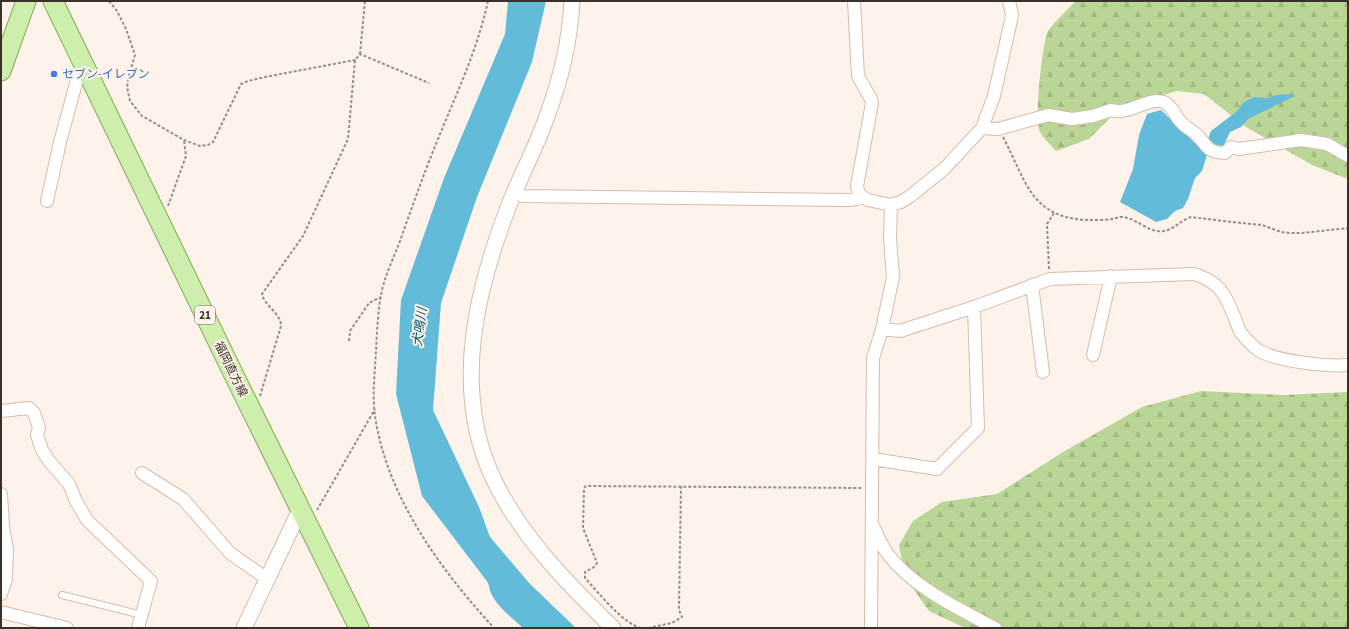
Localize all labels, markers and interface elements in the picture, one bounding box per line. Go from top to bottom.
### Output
place label: セブン-イレブン [62,66,150,83]
marker: セブン-イレブン [49,69,59,79]
water label: 犬鳴川 [408,305,432,348]
road number: 21 [195,306,215,324]
street label: 福岡直方線 [210,339,251,400]

